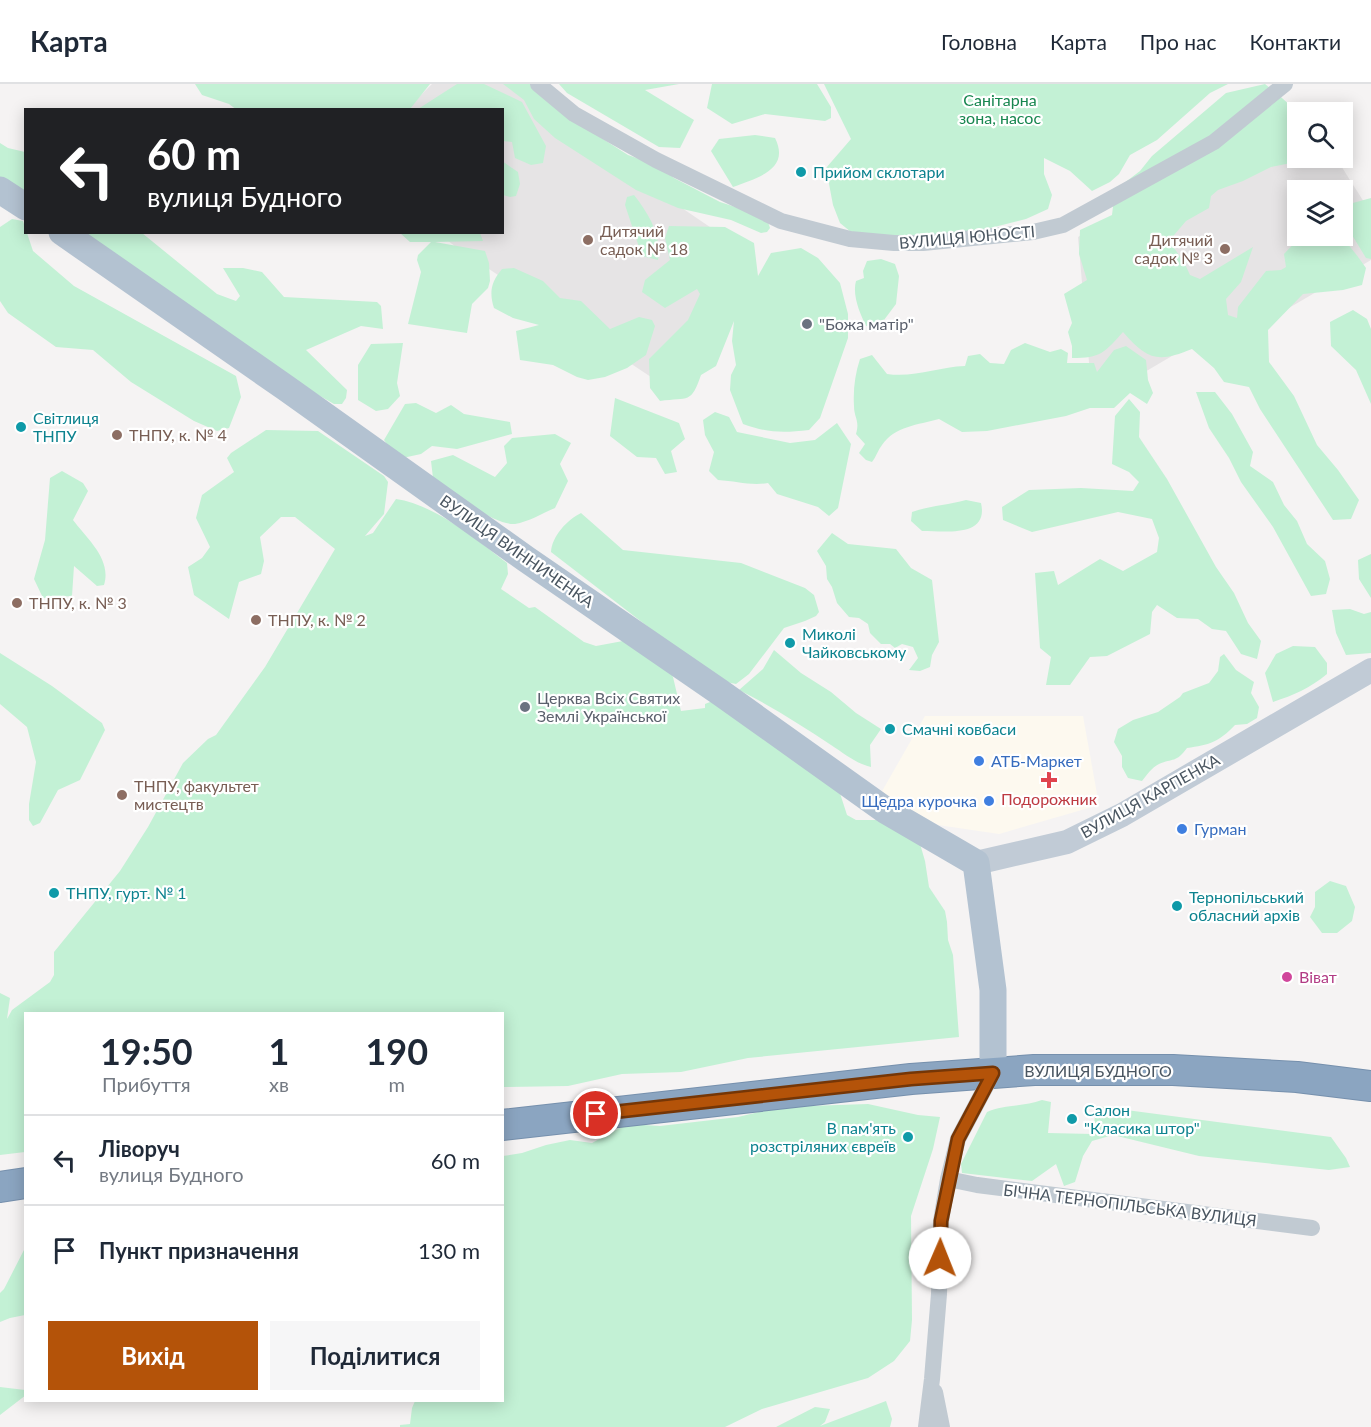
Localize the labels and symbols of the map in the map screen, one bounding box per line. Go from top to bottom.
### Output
park label: Санітарна зона, насос [959,90,1041,127]
place label: Прийом склотари [813,162,945,181]
marker: Прийом склотари [794,165,808,179]
place label: Дитячий садок № 18 [600,221,688,258]
street label: ВУЛИЦЯ ЮНОСТІ [898,221,1036,252]
place label: Дитячий садок № 3 [1134,230,1213,267]
marker: Дитячий садок № 18 [581,233,595,247]
marker: Дитячий садок № 3 [1218,242,1232,256]
place label: "Божа матір" [819,314,914,333]
marker: "Божа матір" [800,317,814,331]
place label: Світлиця ТНПУ [33,408,99,445]
marker: Світлиця ТНПУ [14,420,28,434]
place label: ТНПУ, к. № 4 [129,425,227,444]
marker: ТНПУ, к. № 4 [110,428,124,442]
street label: ВУЛИЦЯ ВИННИЧЕНКА [437,490,598,611]
place label: ТНПУ, к. № 3 [29,593,127,612]
marker: ТНПУ, к. № 3 [10,596,24,610]
place label: ТНПУ, к. № 2 [268,610,366,629]
marker: ТНПУ, к. № 2 [249,613,263,627]
place label: Миколі Чайковському [802,624,907,661]
marker: Миколі Чайковському [783,636,797,650]
place label: Церква Всіх Святих Землі Української [537,688,680,725]
marker: Церква Всіх Святих Землі Української [518,700,532,714]
place label: Смачні ковбаси [902,719,1016,738]
marker: Смачні ковбаси [883,722,897,736]
street label: ВУЛИЦЯ КАРПЕНКА [1077,749,1223,842]
place label: АТБ-Маркет [991,751,1082,770]
marker: АТБ-Маркет [972,754,986,768]
marker: Подорожник [1042,773,1056,787]
place label: ТНПУ, факультет мистецтв [134,776,259,813]
marker: ТНПУ, факультет мистецтв [115,788,129,802]
place label: Подорожник [1001,789,1098,808]
place label: Щедра курочка [861,791,977,810]
marker: Щедра курочка [982,794,996,808]
place label: Гурман [1194,819,1247,838]
marker: Гурман [1175,822,1189,836]
place label: ТНПУ, гурт. № 1 [66,883,187,902]
marker: ТНПУ, гурт. № 1 [47,886,61,900]
place label: Тернопільський обласний архів [1189,887,1304,924]
marker: Тернопільський обласний архів [1170,899,1184,913]
place label: Віват [1299,967,1337,986]
marker: Віват [1280,970,1294,984]
street label: ВУЛИЦЯ БУДНОГО [1024,1061,1172,1080]
pin [570,1088,621,1139]
place label: Салон "Класика штор" [1084,1100,1200,1137]
marker: Салон "Класика штор" [1065,1112,1079,1126]
place label: В пам'ять розстріляних євреїв [750,1118,896,1155]
marker: В пам'ять розстріляних євреїв [901,1130,915,1144]
street label: БІЧНА ТЕРНОПІЛЬСЬКА ВУЛИЦЯ [1002,1180,1258,1229]
position arrow [908,1226,972,1290]

